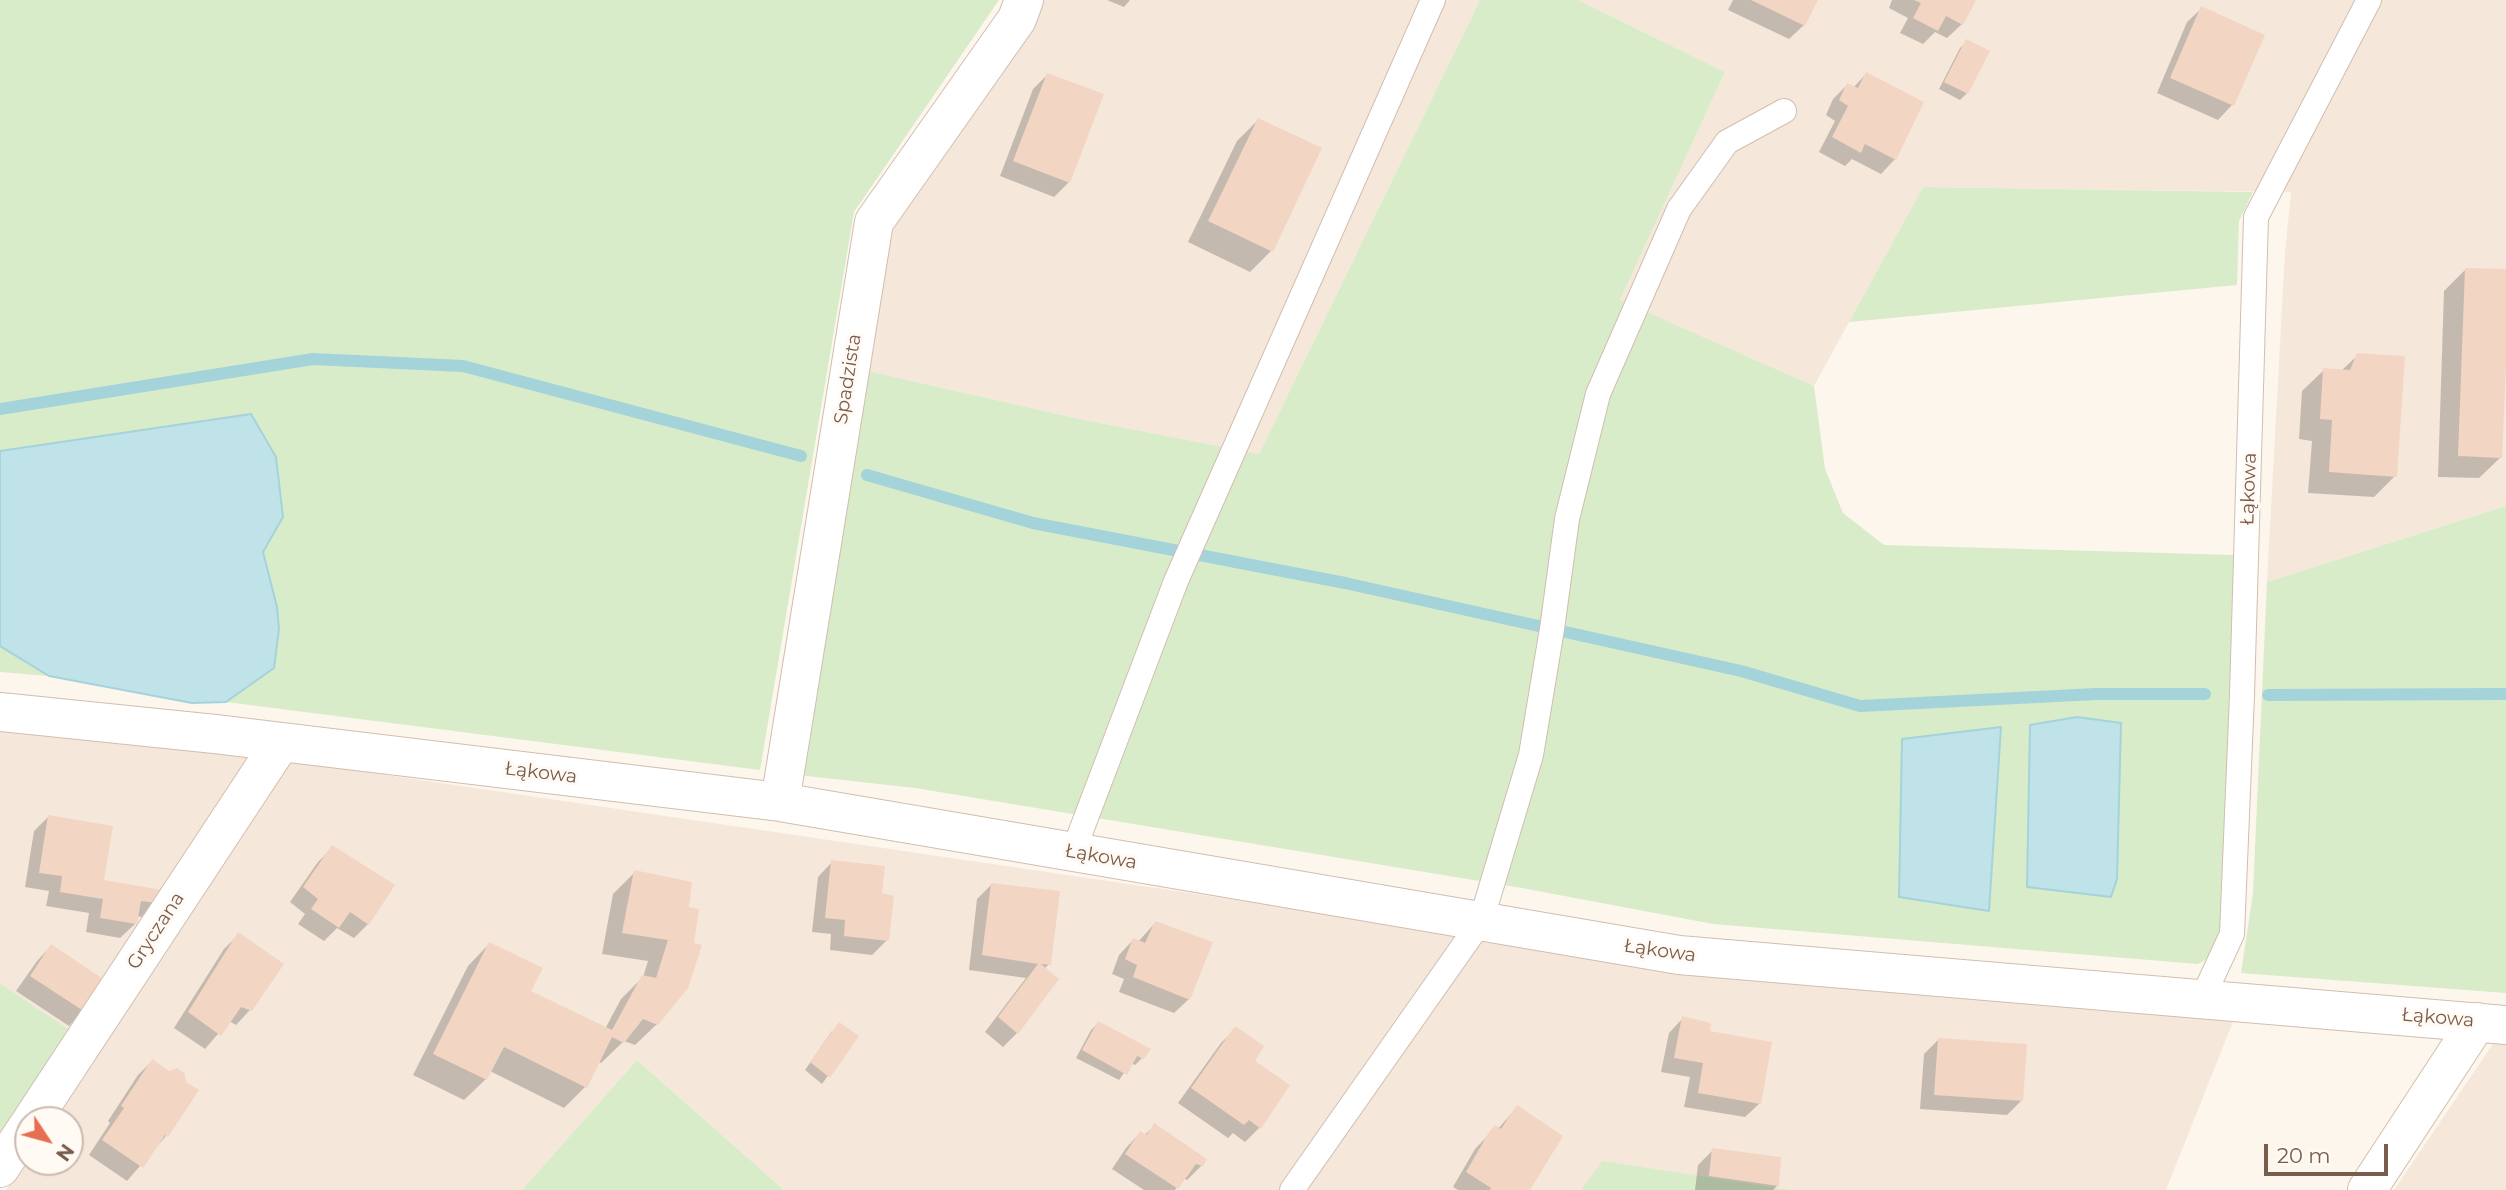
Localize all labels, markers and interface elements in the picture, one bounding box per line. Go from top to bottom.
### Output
street label: Spadzista [830,332,866,426]
street label: Łąkowa [2236,452,2262,526]
street label: Łąkowa [504,757,578,789]
street label: Łąkowa [1063,839,1139,875]
street label: Gryczana [123,888,189,974]
street label: Łąkowa [1622,935,1698,967]
street label: Łąkowa [2401,1003,2475,1033]
north arrow [14,1106,84,1176]
scale bar [2268,1130,2392,1174]
text: N [51,1139,79,1165]
text: 20 m [2277,1143,2331,1168]

